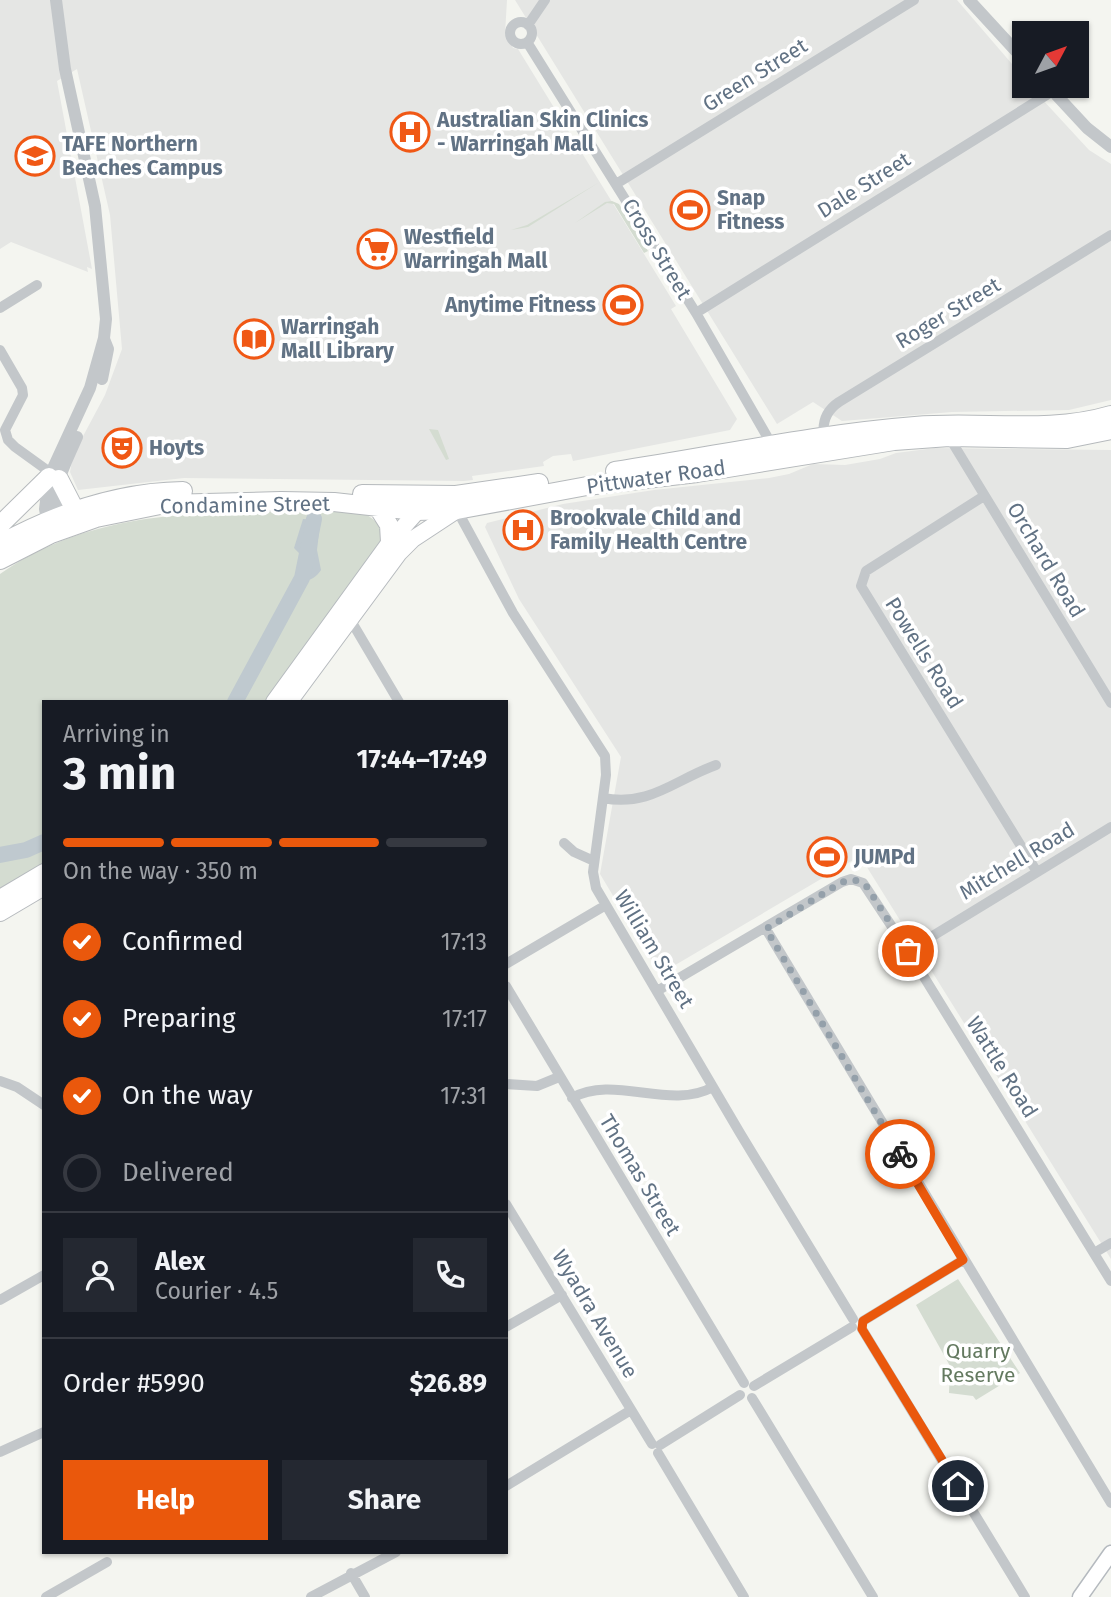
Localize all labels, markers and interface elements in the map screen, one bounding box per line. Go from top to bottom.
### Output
north arrow [1012,21,1088,98]
map controls [1012,21,1089,98]
street label: Green Street [698,32,812,117]
place label: Australian Skin Clinics - Warringah Mall [436,107,648,157]
hospital icon: Australian Skin Clinics - Warringah Mall [389,111,431,153]
place label: TAFE Northern Beaches Campus [62,131,223,181]
school or university icon: TAFE Northern Beaches Campus [14,135,56,177]
street label: Dale Street [813,146,916,224]
place label: Snap Fitness [717,185,785,235]
sports icon: Snap Fitness [669,189,711,231]
street label: Cross Street [617,194,697,305]
place label: Westfield Warringah Mall [404,224,548,274]
supermarket icon: Westfield Warringah Mall [356,228,398,270]
street label: Roger Street [891,271,1005,354]
sports icon: Anytime Fitness [602,284,644,326]
place label: Anytime Fitness [444,292,596,318]
place label: Warringah Mall Library [281,314,394,364]
library icon: Warringah Mall Library [233,318,275,360]
theatre icon: Hoyts [101,427,143,469]
place label: Hoyts [149,435,204,461]
street label: Pittwater Road [585,454,727,500]
street label: Condamine Street [160,491,331,519]
street label: Orchard Road [1001,498,1091,622]
place label: Brookvale Child and Family Health Centre [550,505,747,555]
hospital icon: Brookvale Child and Family Health Centre [502,509,544,551]
street label: Powells Road [879,592,969,714]
text: Arriving in [63,720,170,748]
text: 17:44–17:49 [357,744,487,775]
text: 3 min [63,746,176,801]
street label: Mitchell Road [955,816,1079,906]
sports icon: JUMPd [806,836,848,878]
place label: JUMPd [853,844,915,870]
text: On the way · 350 m [63,857,258,885]
street label: William Street [608,885,700,1013]
pin [878,921,938,981]
icon: check [63,923,101,961]
text: Confirmed [122,926,243,957]
text: 17:13 [441,928,487,956]
icon: bag [889,932,927,970]
icon: check [63,1000,101,1038]
text: Preparing [122,1003,235,1034]
text: 17:17 [442,1005,487,1033]
street label: Wattle Road [961,1012,1043,1122]
icon: check [63,1077,101,1115]
text: On the way [122,1080,253,1111]
text: 17:31 [440,1082,487,1110]
street label: Thomas Street [594,1110,687,1241]
courier [865,1119,935,1189]
icon: bike [881,1135,919,1173]
text: Delivered [122,1157,234,1188]
button: person [63,1238,137,1312]
button: phone [413,1238,487,1312]
street label: Wyadra Avenue [546,1245,644,1383]
text: Alex [155,1246,205,1277]
text: Courier · 4.5 [155,1277,278,1305]
park label: Quarry Reserve [941,1338,1015,1388]
text: Order #5990 [63,1368,205,1399]
text: $26.89 [409,1368,487,1399]
pin [928,1456,988,1516]
button: Help [63,1460,268,1540]
button: Share [282,1460,487,1540]
icon: home [939,1467,977,1505]

